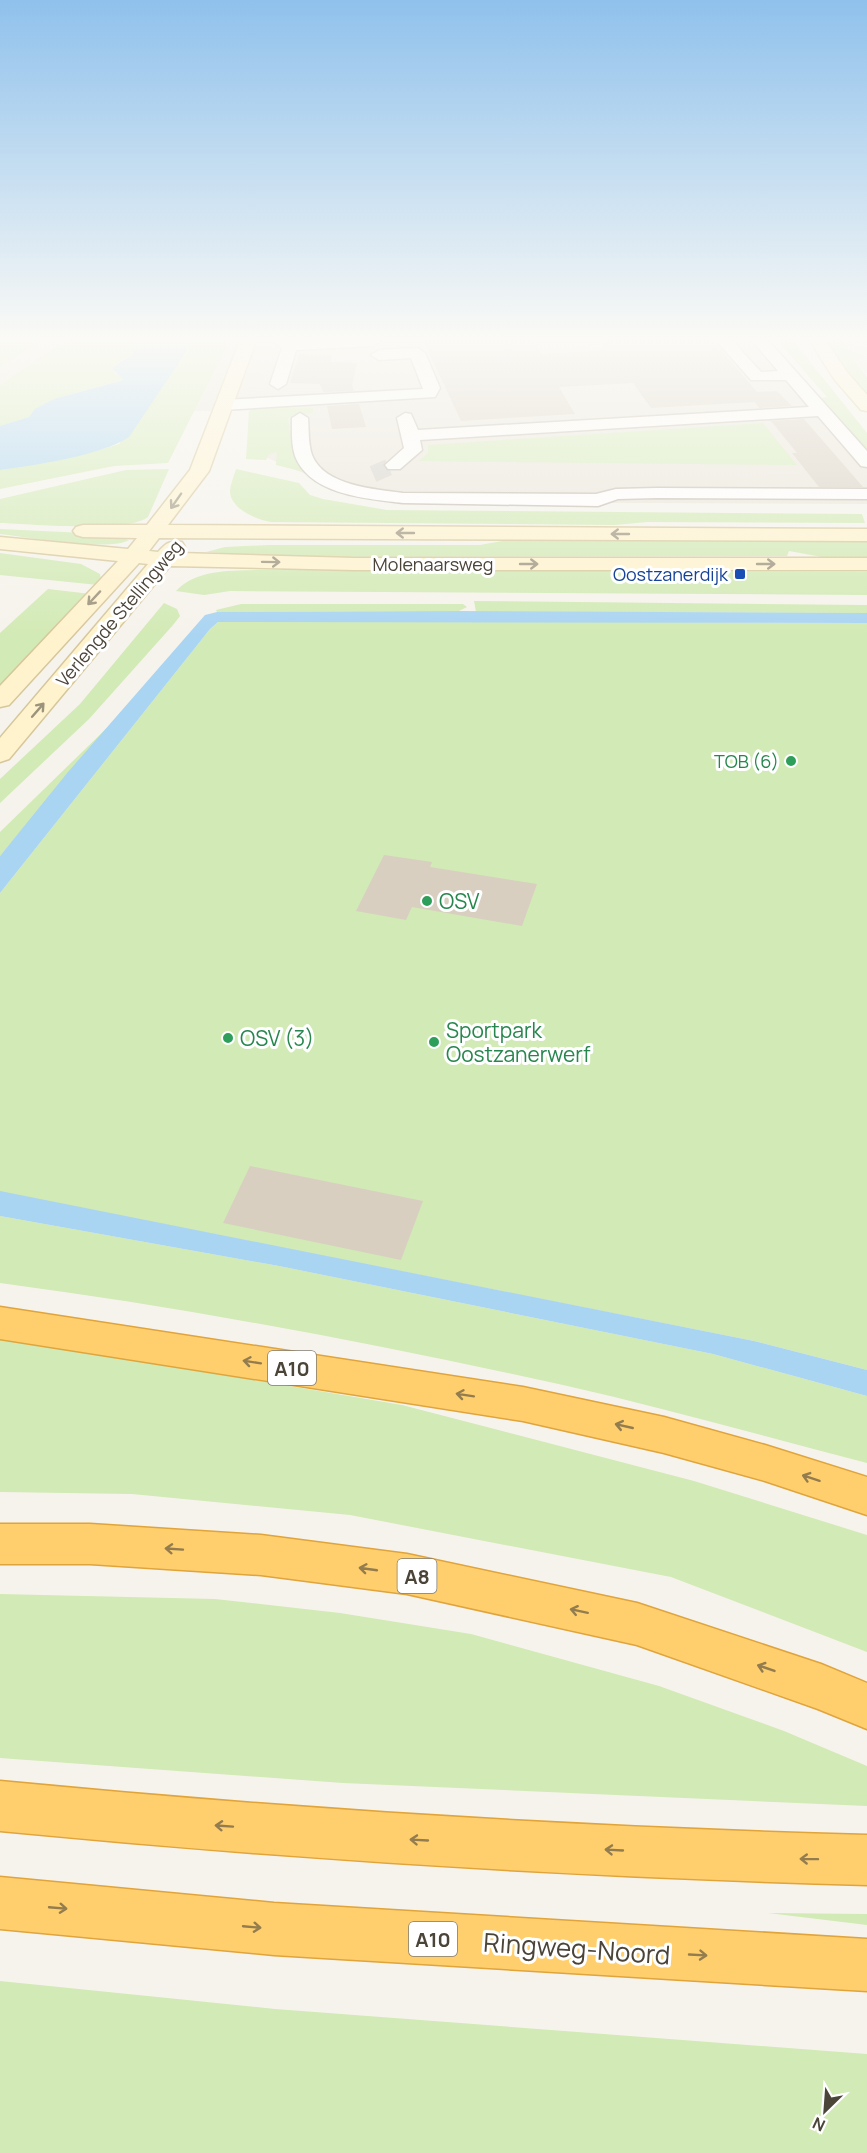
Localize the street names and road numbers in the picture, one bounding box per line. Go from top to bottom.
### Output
street label: Verlengde Stellingweg [51,535,187,691]
street label: Molenaarsweg [373,552,493,576]
road number: A10 [268,1351,316,1385]
road number: A8 [398,1559,436,1593]
road number: A10 [409,1922,457,1956]
street label: Ringweg-Noord [482,1924,672,1972]

